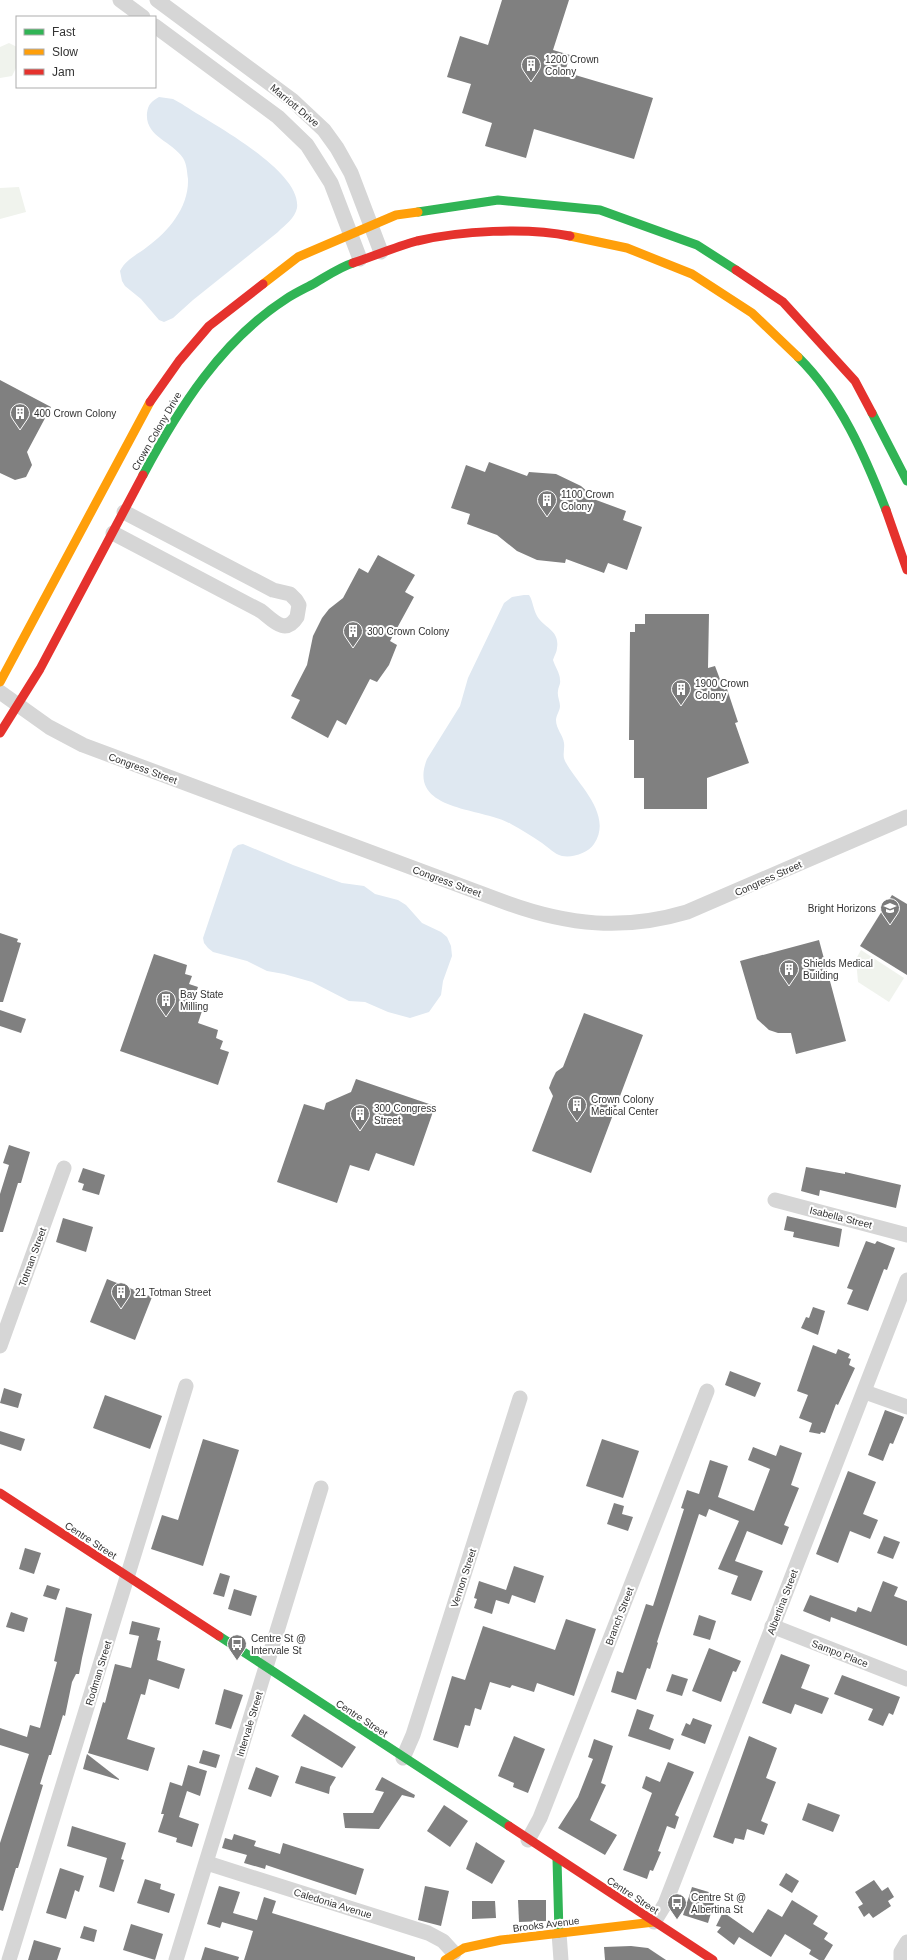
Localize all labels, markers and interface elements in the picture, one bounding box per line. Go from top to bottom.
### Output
legend [16,16,156,88]
text: Fast [52,25,76,39]
text: Slow [52,45,78,59]
building icon: 1200 Crown Colony [520,54,542,82]
place label: 1200 Crown Colony [545,54,599,77]
text: Jam [52,65,75,79]
street label: Marriott Drive [268,82,322,129]
street label: Crown Colony Drive [129,390,184,473]
building icon: 400 Crown Colony [9,402,31,430]
place label: 400 Crown Colony [34,408,116,419]
building icon: 1100 Crown Colony [536,489,558,517]
place label: 1100 Crown Colony [561,489,614,512]
building icon: 300 Crown Colony [342,620,364,648]
place label: 300 Crown Colony [367,626,449,637]
building icon: 1900 Crown Colony [670,678,692,706]
place label: 1900 Crown Colony [695,678,749,701]
street label: Congress Street [107,751,179,786]
street label: Congress Street [733,859,804,898]
street label: Congress Street [411,864,483,899]
school or university icon: Bright Horizons [879,897,901,925]
place label: Bright Horizons [808,903,876,914]
building icon: Shields Medical Building [778,958,800,986]
place label: Shields Medical Building [803,958,873,981]
building icon: Bay State Milling [155,989,177,1017]
place label: Bay State Milling [180,989,224,1012]
building icon: Crown Colony Medical Center [566,1094,588,1122]
place label: Crown Colony Medical Center [591,1094,659,1117]
building icon: 300 Congress Street [349,1103,371,1131]
place label: 300 Congress Street [374,1103,436,1126]
street label: Isabella Street [809,1204,873,1231]
street label: Totman Street [17,1226,48,1288]
building icon: 21 Totman Street [110,1281,132,1309]
place label: 21 Totman Street [135,1287,211,1298]
street label: Centre Street [63,1520,119,1561]
street label: Vernon Street [449,1547,478,1609]
street label: Albertina Street [765,1568,800,1636]
street label: Branch Street [603,1585,636,1647]
bus stop icon: Centre St @ Intervale St [226,1633,248,1661]
place label: Centre St @ Intervale St [251,1633,306,1656]
street label: Sampo Place [810,1638,870,1669]
street label: Rodman Street [83,1639,114,1707]
street label: Intervale Street [234,1690,265,1758]
street label: Centre Street [334,1698,390,1739]
street label: Centre Street [605,1875,661,1916]
street label: Caledonia Avenue [293,1886,374,1921]
bus stop icon: Centre St @ Albertina St [666,1892,688,1920]
place label: Centre St @ Albertina St [691,1892,746,1915]
street label: Brooks Avenue [512,1915,580,1934]

